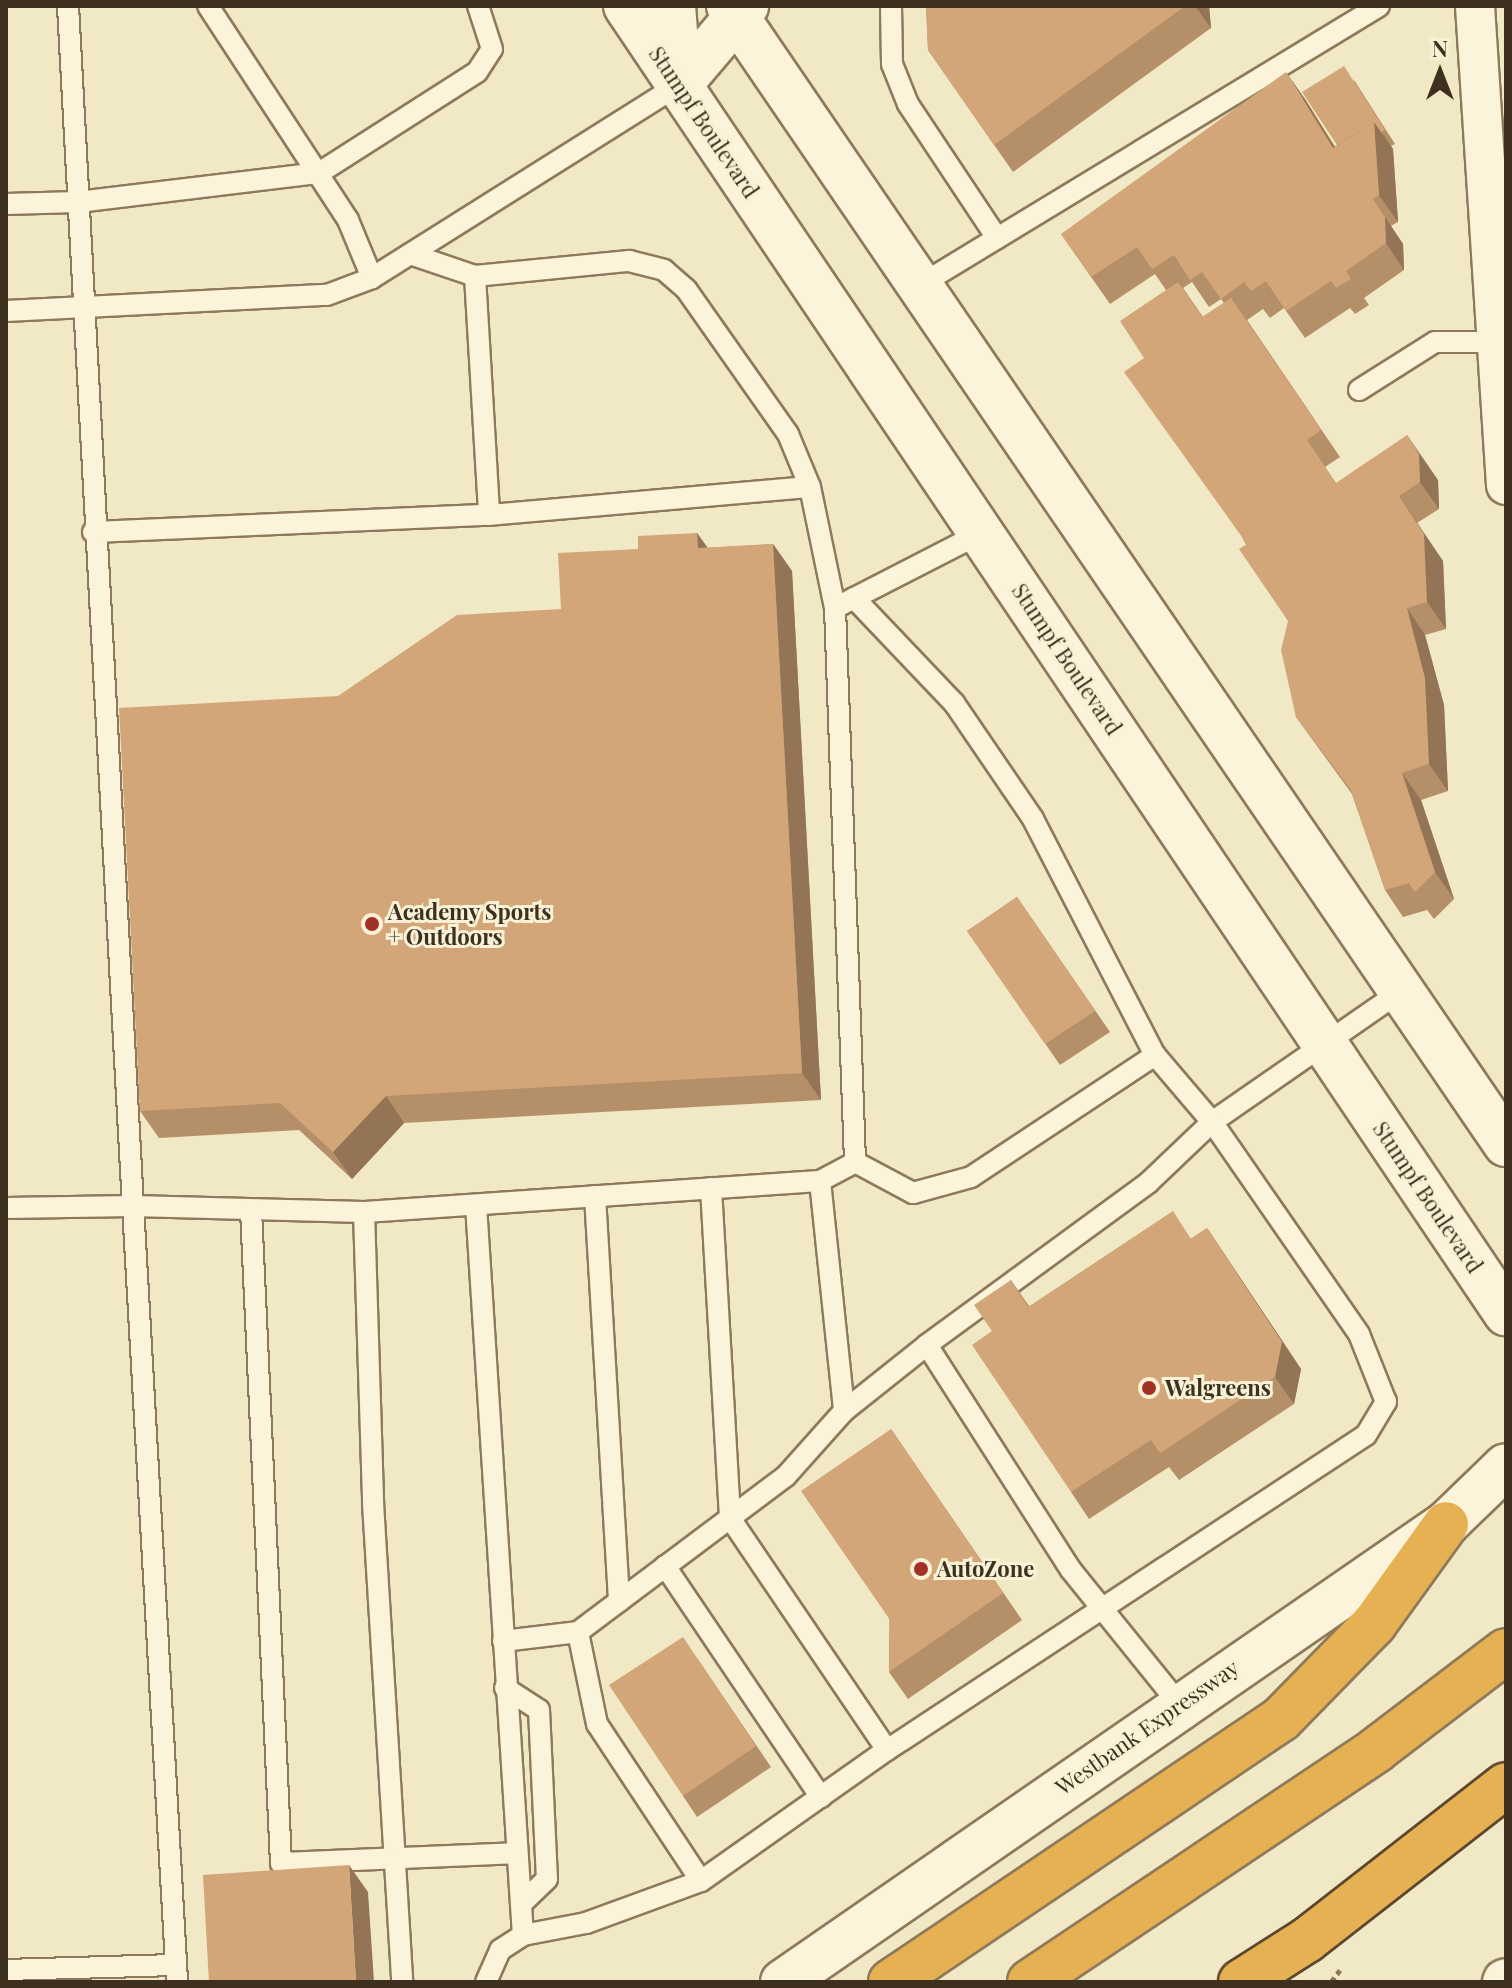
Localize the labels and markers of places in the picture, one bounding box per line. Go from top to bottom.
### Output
place label: Academy Sports + Outdoors [388,898,552,950]
marker: Academy Sports + Outdoors [363,915,381,933]
place label: Walgreens [1165,1375,1271,1401]
marker: Walgreens [1140,1379,1158,1397]
place label: AutoZone [937,1556,1034,1582]
marker: AutoZone [912,1560,930,1578]

